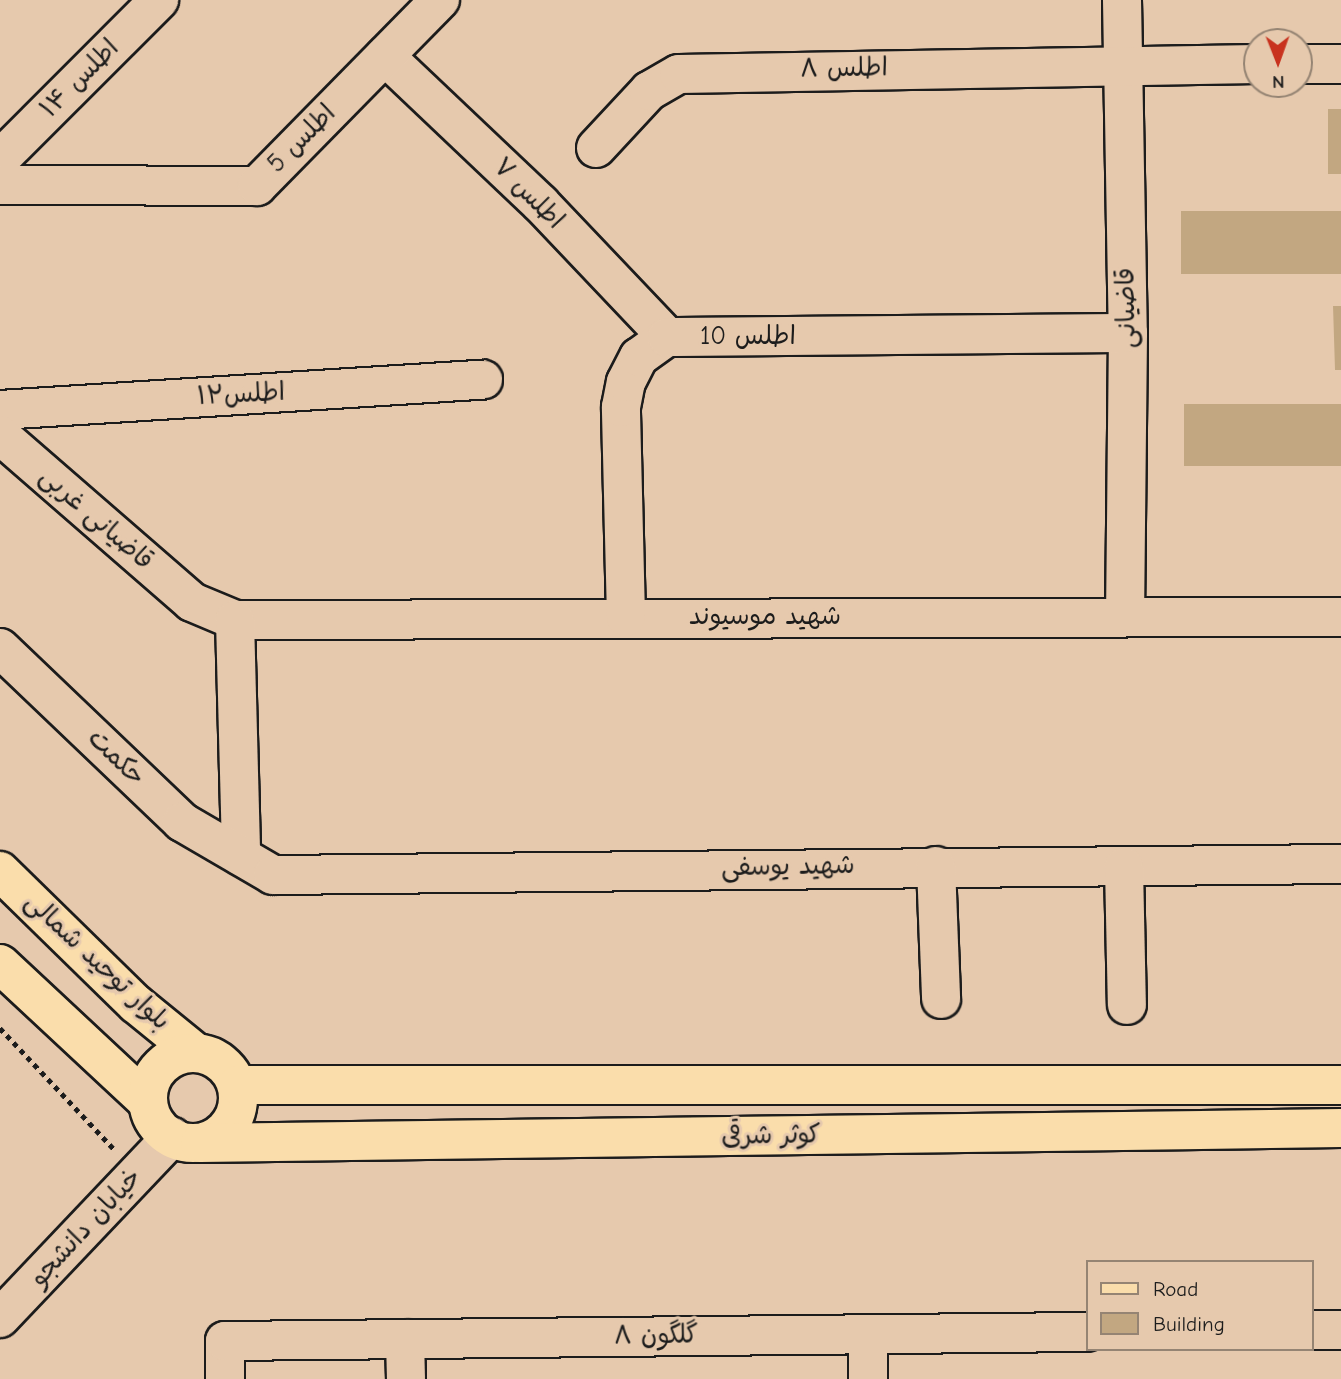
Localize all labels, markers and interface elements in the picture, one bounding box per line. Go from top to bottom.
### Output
north arrow [1243,28,1313,98]
street label: اطلس ۱۴ [34,33,126,125]
street label: اطلس ۸ [800,53,888,85]
text: N [1272,71,1285,93]
street label: اطلس 5 [261,98,343,180]
street label: اطلس ۷ [486,152,570,236]
street label: قاضیانی [1111,267,1143,349]
street label: اطلس 10 [700,321,796,353]
street label: اطلس۱۲ [196,377,286,413]
street label: قاضیانی غربی [33,461,159,577]
street label: شهید موسیوند [689,601,841,633]
street label: حکمت [81,723,151,793]
street label: شهید یوسفی [721,850,855,884]
street label: بلوار توحید شمالی [18,887,176,1037]
street label: کوثر شرقی [721,1120,821,1152]
street label: خیابان دانشجو [23,1162,149,1294]
legend [1086,1260,1313,1351]
text: Road [1153,1277,1198,1301]
text: Building [1153,1312,1225,1336]
street label: گلگون ۸ [613,1320,699,1352]

